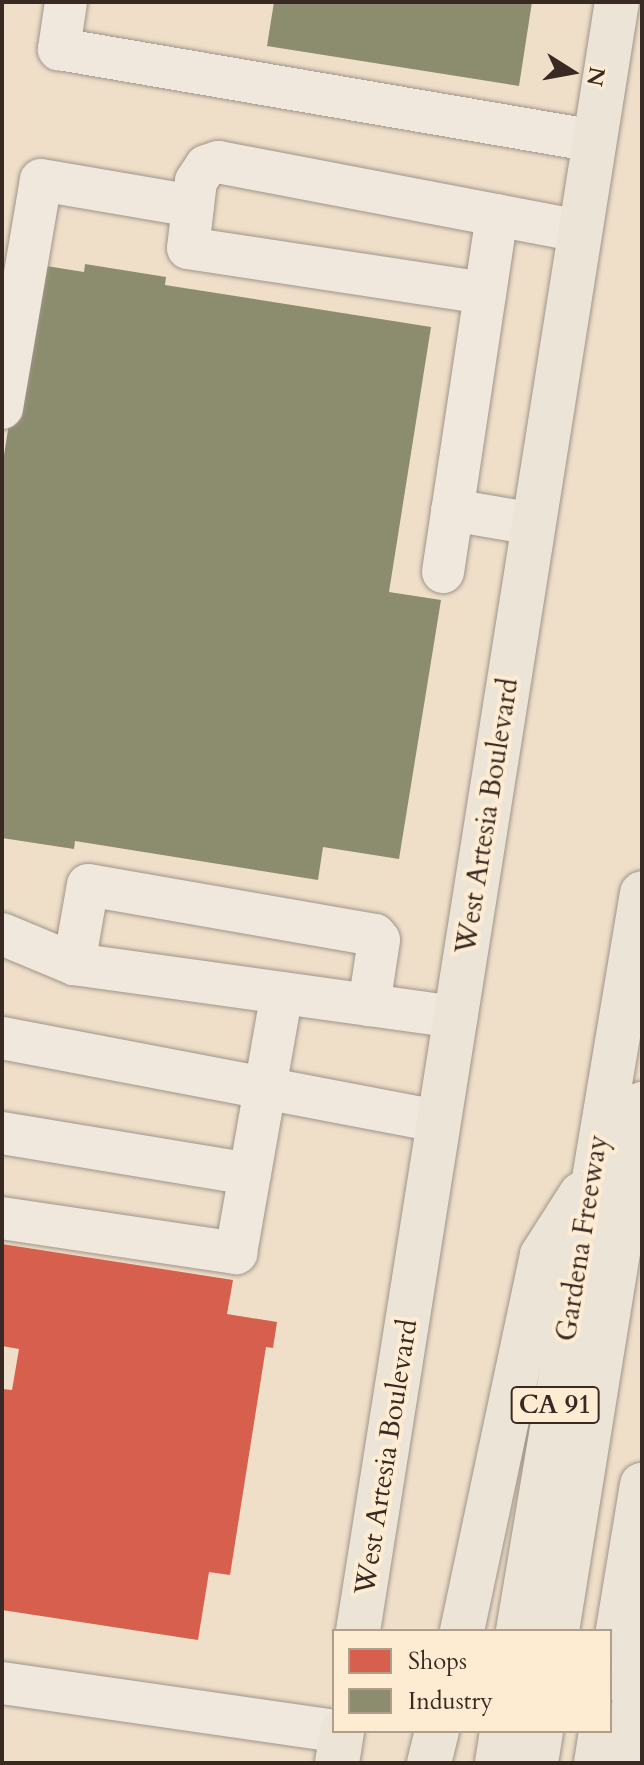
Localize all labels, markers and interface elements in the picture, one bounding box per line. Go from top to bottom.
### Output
north arrow [532,32,612,112]
text: N [579,64,612,89]
street label: West Artesia Boulevard [449,676,525,956]
street label: Gardena Freeway [549,1132,615,1344]
street label: West Artesia Boulevard [348,1317,424,1597]
road number: CA 91 [509,1383,601,1427]
legend [332,1629,612,1733]
text: Shops [408,1645,467,1678]
text: Industry [408,1685,493,1718]

